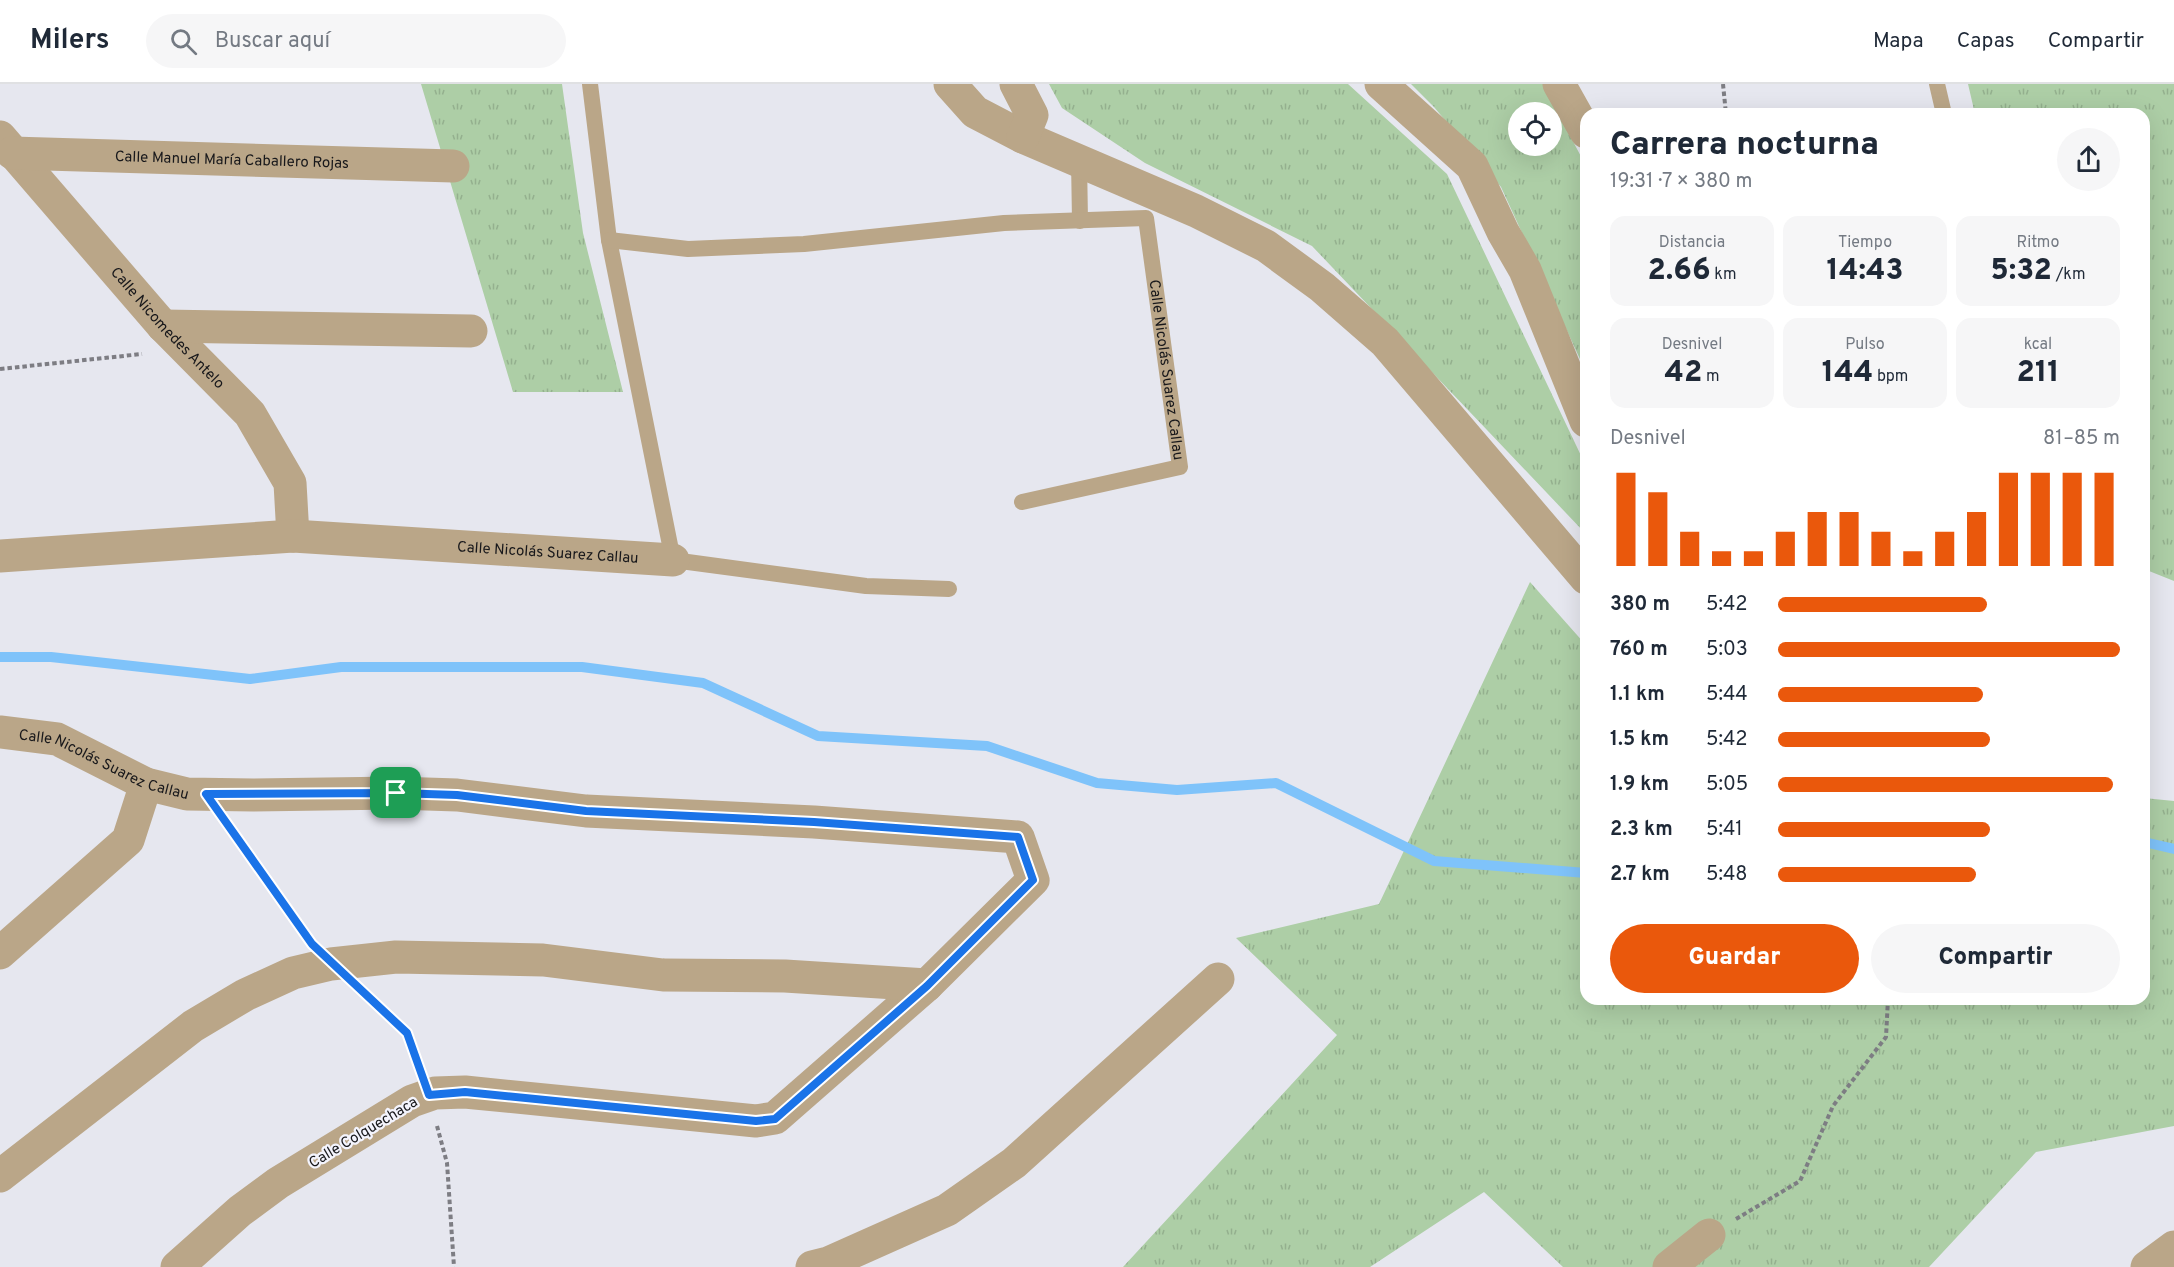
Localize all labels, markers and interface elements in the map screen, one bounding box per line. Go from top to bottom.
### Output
search box [146,14,566,68]
text: Milers [30,23,110,59]
icon: search [167,25,200,58]
text: Buscar aquí [215,28,330,55]
text: Mapa [1873,28,1924,55]
text: Capas [1957,28,2015,55]
text: Compartir [2048,28,2144,55]
map controls [1508,102,1562,156]
button: locate [1508,102,1562,156]
text: Carrera nocturna [1610,125,1879,167]
button: share [2057,128,2120,191]
street label: Calle Manuel María Caballero Rojas [114,148,349,174]
text: 19:31 · 7 × 380 m [1610,169,1752,195]
text: Distancia [1659,233,1725,253]
text: Tiempo [1838,233,1892,253]
text: Ritmo [2017,233,2059,253]
text: 2.66 [1648,253,1711,290]
text: 14:43 [1827,253,1903,290]
text: 5:32 [1990,253,2052,290]
street label: Calle Nicomedes Antelo [105,264,228,394]
text: km [1711,265,1736,285]
text: /km [2052,265,2086,285]
street label: Calle Nicolás Suarez Callau [1144,279,1187,461]
text: Desnivel [1662,335,1722,355]
text: Pulso [1845,335,1885,355]
text: kcal [2024,335,2052,355]
text: 42 [1664,355,1702,392]
text: 144 [1822,355,1873,392]
text: 211 [2017,355,2059,392]
text: m [1702,367,1720,387]
text: bpm [1873,367,1908,387]
text: Desnivel [1610,426,1686,452]
text: 81–85 m [2043,426,2120,452]
street label: Calle Nicolás Suarez Callau [456,538,639,569]
text: 380 m [1610,592,1670,618]
text: 5:42 [1706,592,1748,618]
text: 760 m [1610,637,1668,663]
text: 5:03 [1706,637,1748,663]
text: 1.1 km [1610,682,1665,708]
text: 5:44 [1706,682,1748,708]
street label: Calle Nicolás Suarez Callau [18,726,190,805]
text: 1.5 km [1610,727,1669,753]
text: 5:42 [1706,727,1748,753]
pin [370,767,421,818]
text: 1.9 km [1610,772,1669,798]
text: 5:05 [1706,772,1748,798]
icon: arrive [379,776,412,809]
text: 2.3 km [1610,817,1673,843]
text: 5:41 [1706,817,1743,843]
text: 2.7 km [1610,862,1670,888]
text: 5:48 [1706,862,1748,888]
button: Guardar [1610,924,1859,993]
button: Compartir [1871,924,2120,993]
street label: Calle Colquechaca [306,1093,422,1173]

